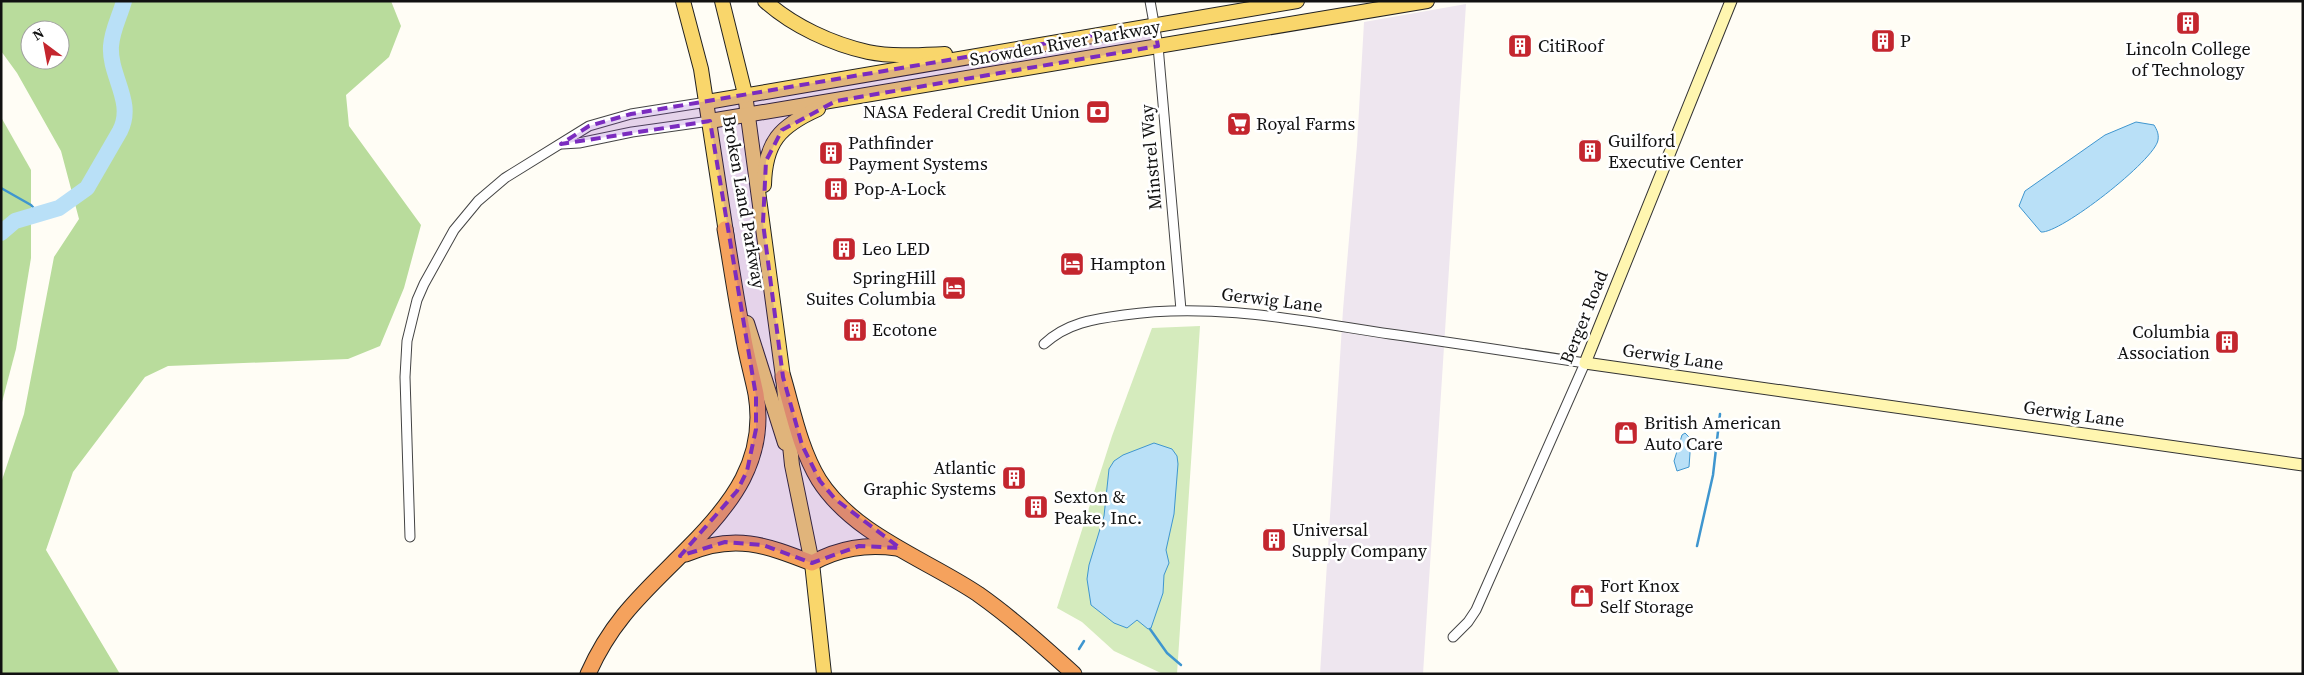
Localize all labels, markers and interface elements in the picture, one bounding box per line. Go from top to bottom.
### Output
building icon: Lincoln College of Technology [2175,10,2201,36]
street label: Snowden River Parkway [968,13,1163,72]
north arrow [20,20,70,70]
text: N [28,23,48,45]
building icon: P [1870,28,1896,54]
place label: P [1900,28,1911,53]
building icon: CitiRoof [1507,33,1533,59]
place label: CitiRoof [1538,33,1605,58]
place label: Lincoln College of Technology [2125,36,2251,82]
place label: NASA Federal Credit Union [863,99,1080,124]
bank icon: NASA Federal Credit Union [1085,99,1111,125]
street label: Minstrel Way [1133,102,1168,211]
supermarket icon: Royal Farms [1226,111,1252,137]
place label: Royal Farms [1256,111,1355,136]
street label: Broken Land Parkway [717,113,772,291]
place label: Guilford Executive Center [1608,128,1744,174]
place label: Pathfinder Payment Systems [848,130,988,176]
building icon: Guilford Executive Center [1577,138,1603,164]
building icon: Pathfinder Payment Systems [818,140,844,166]
building icon: Pop-A-Lock [823,176,849,202]
place label: Pop-A-Lock [854,176,946,201]
building icon: Leo LED [831,236,857,262]
place label: Leo LED [862,236,930,261]
hotel icon: Hampton [1059,251,1085,277]
place label: Hampton [1090,251,1166,276]
place label: SpringHill Suites Columbia [806,265,937,311]
street label: Berger Road [1553,266,1614,367]
hotel icon: SpringHill Suites Columbia [941,275,967,301]
street label: Gerwig Lane [1220,281,1324,318]
building icon: Ecotone [842,317,868,343]
place label: Ecotone [872,317,937,342]
place label: Columbia Association [2117,319,2211,365]
building icon: Columbia Association [2214,329,2240,355]
street label: Gerwig Lane [1621,337,1725,376]
street label: Gerwig Lane [2022,394,2126,433]
place label: British American Auto Care [1644,410,1781,456]
shop icon: British American Auto Care [1613,420,1639,446]
place label: Atlantic Graphic Systems [863,455,996,501]
building icon: Atlantic Graphic Systems [1001,465,1027,491]
place label: Sexton & Peake, Inc. [1054,484,1142,530]
building icon: Sexton & Peake, Inc. [1023,494,1049,520]
place label: Universal Supply Company [1292,517,1428,563]
building icon: Universal Supply Company [1261,527,1287,553]
place label: Fort Knox Self Storage [1600,573,1694,619]
shop icon: Fort Knox Self Storage [1569,583,1595,609]

